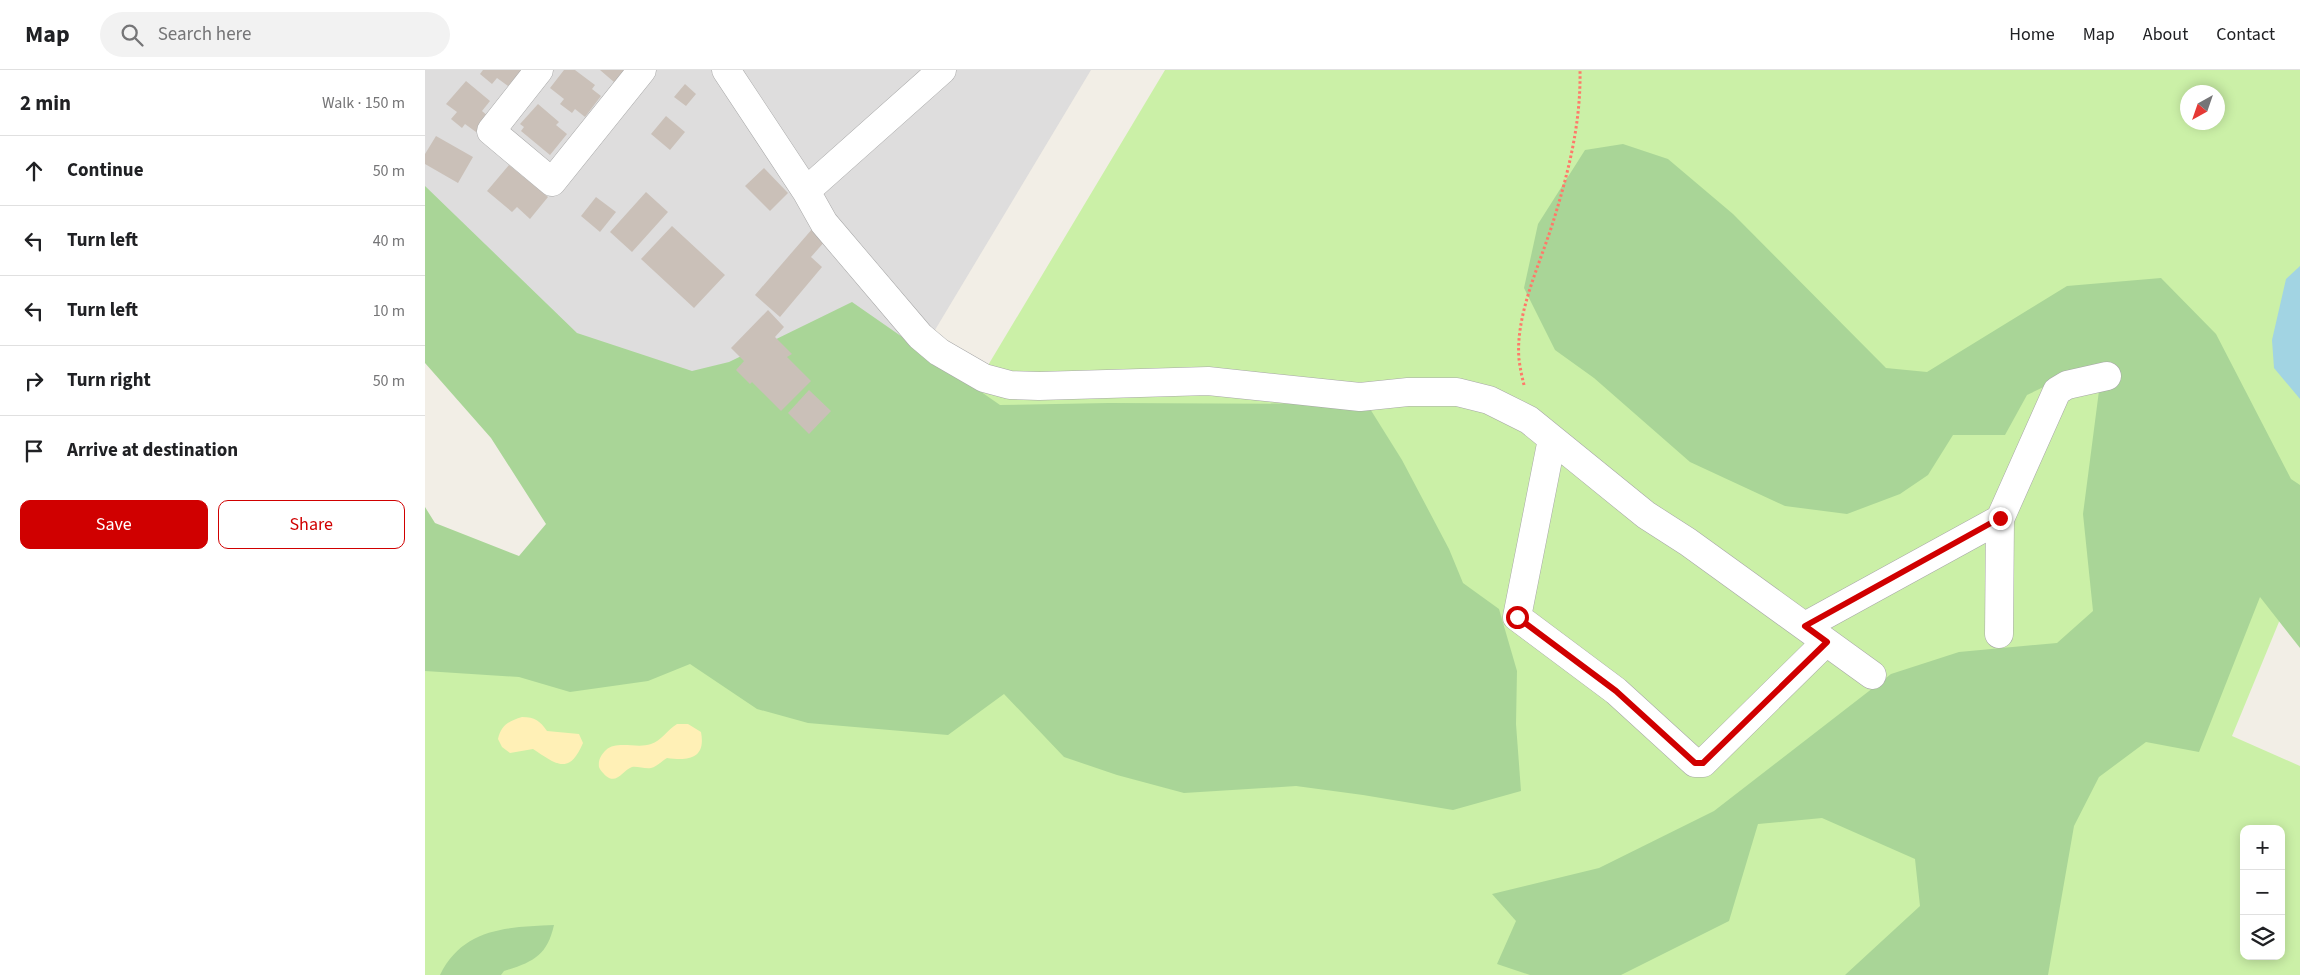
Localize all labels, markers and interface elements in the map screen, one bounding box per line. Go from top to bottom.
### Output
search box [100,12,450,57]
text: Map [25,17,70,52]
icon: search [118,21,146,49]
text: Search here [158,21,251,48]
text: Home [2009,22,2055,47]
text: Map [2083,22,2115,47]
text: About [2143,22,2188,47]
text: Contact [2216,22,2275,47]
north arrow [2180,85,2225,130]
text: 2 min [20,88,71,118]
text: Walk · 150 m [322,92,405,114]
icon: ahead [20,157,48,185]
text: Continue [67,157,144,184]
text: 50 m [373,160,405,182]
icon: left [20,227,48,255]
text: Turn left [67,227,138,254]
text: 40 m [373,230,405,252]
icon: left [20,297,48,325]
text: Turn left [67,297,138,324]
text: 10 m [373,300,405,322]
icon: right [20,367,48,395]
text: Turn right [67,367,151,394]
text: 50 m [373,370,405,392]
icon: arrive [20,437,48,465]
text: Arrive at destination [67,437,238,464]
button: Save [20,500,208,549]
button: Share [218,500,405,549]
route end [1989,507,2012,530]
route start [1506,606,1529,629]
map controls [2240,825,2285,960]
button: + [2240,825,2285,870]
button: − [2240,870,2285,915]
button: layers [2240,915,2285,960]

